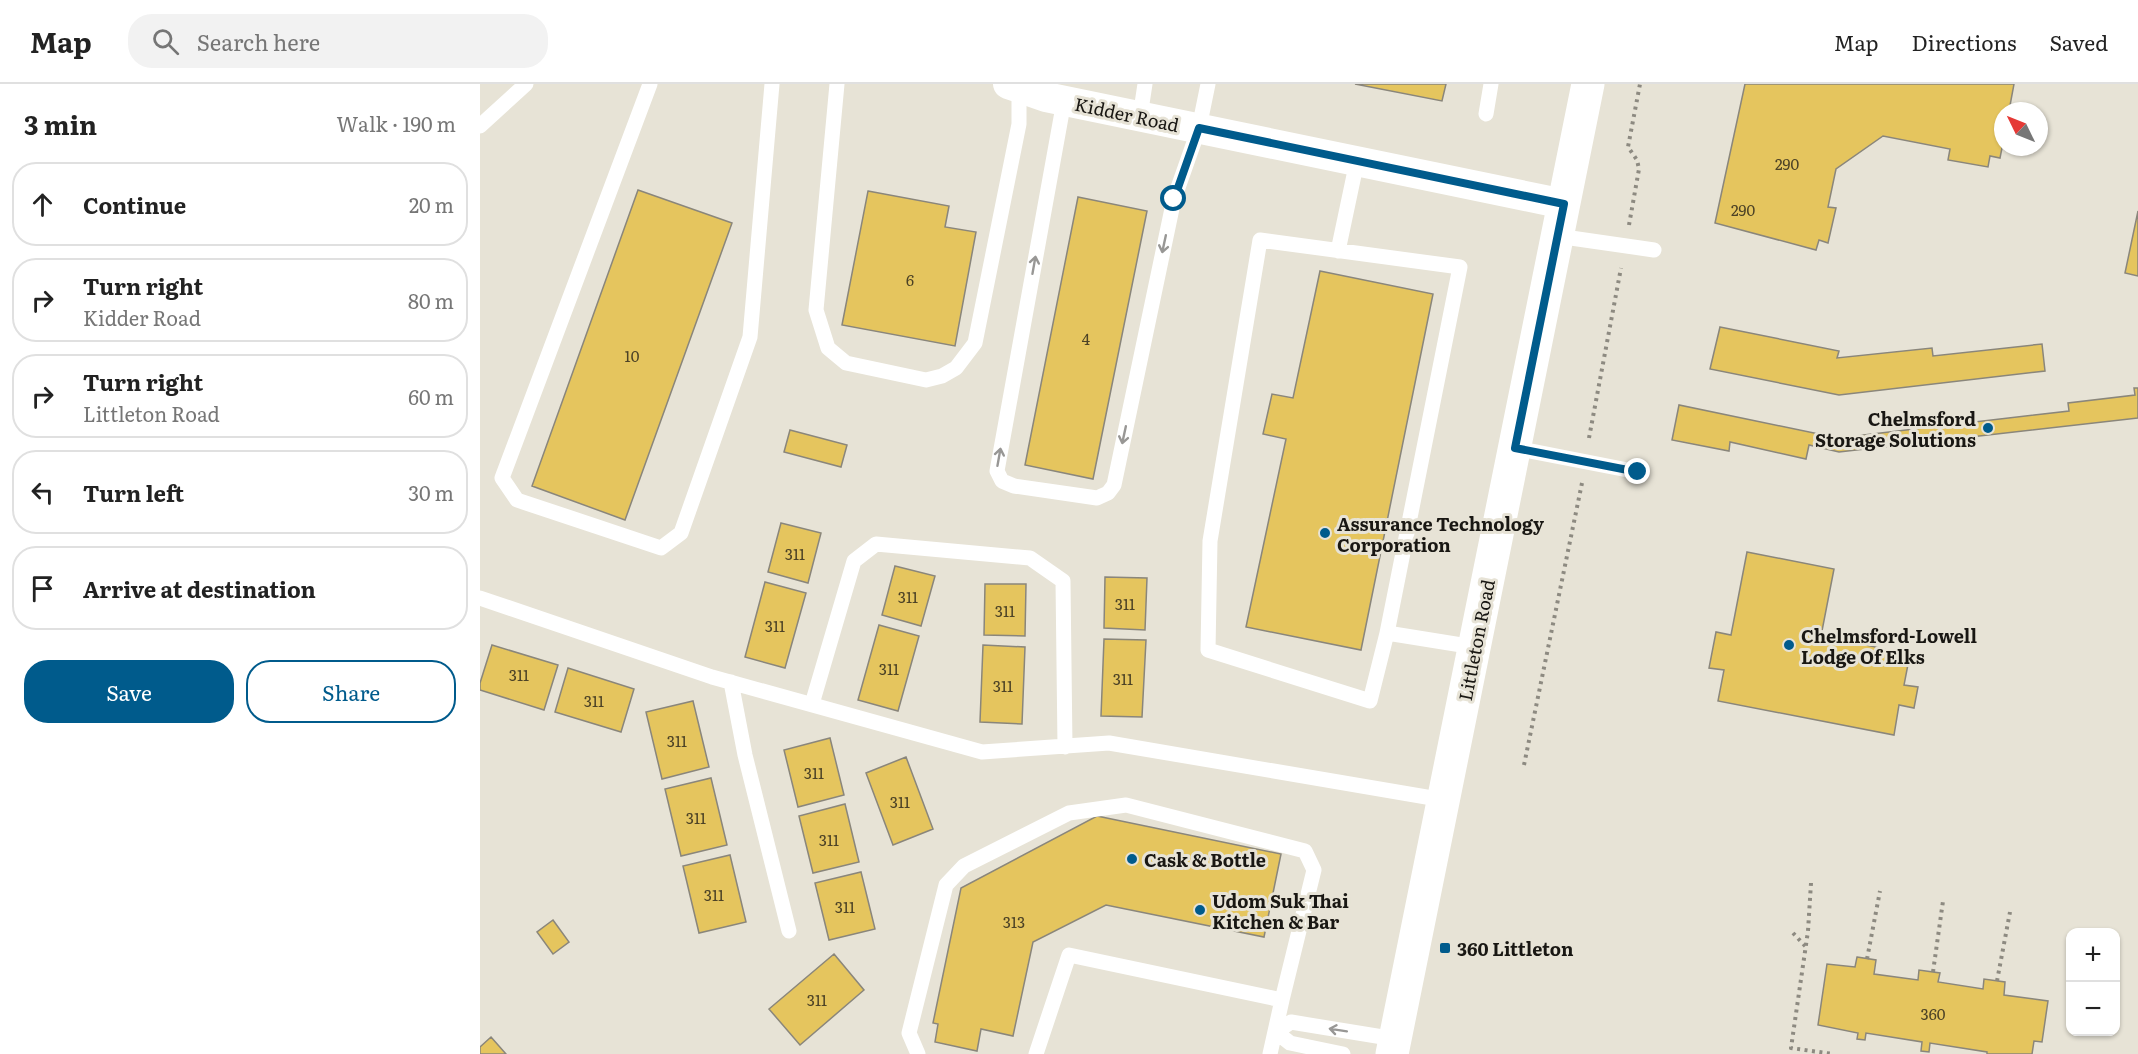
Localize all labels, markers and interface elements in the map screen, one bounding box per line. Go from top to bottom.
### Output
search box [128,14,548,68]
text: Map [30,20,92,62]
icon: search [149,25,182,58]
text: Search here [197,25,320,58]
text: Map [1834,26,1879,57]
text: Directions [1912,26,2017,57]
text: Saved [2050,26,2108,57]
street label: Kidder Road [1072,90,1182,138]
north arrow [1994,102,2048,156]
text: 3 min [24,104,97,143]
text: Walk · 190 m [337,108,456,138]
house number: 290 [1775,152,1799,175]
route start [1160,185,1186,211]
icon: ahead [26,188,59,221]
text: Continue [83,188,186,221]
text: 20 m [409,189,454,219]
house number: 290 [1731,198,1755,221]
one-way arrow [1158,234,1169,254]
one-way arrow [1029,256,1040,276]
house number: 6 [906,268,914,291]
text: Turn right [83,269,203,302]
icon: right [26,284,59,317]
text: 80 m [408,285,454,315]
text: Kidder Road [83,302,201,332]
house number: 4 [1082,327,1090,350]
house number: 10 [625,344,640,367]
text: Turn right [83,365,203,398]
icon: right [26,380,59,413]
text: 60 m [408,381,454,411]
text: Littleton Road [83,398,220,428]
place label: Chelmsford Storage Solutions [1815,405,1976,453]
marker: Chelmsford Storage Solutions [1981,421,1995,435]
one-way arrow [1118,425,1129,445]
one-way arrow [994,448,1005,468]
route end [1624,458,1650,484]
icon: left [26,476,59,509]
text: Turn left [83,476,184,509]
text: 30 m [408,477,454,507]
place label: Assurance Technology Corporation [1337,510,1544,558]
marker: Assurance Technology Corporation [1318,526,1332,540]
house number: 311 [785,542,805,565]
icon: arrive [26,572,59,605]
text: Arrive at destination [83,572,316,605]
street label: Littleton Road [1451,577,1501,703]
house number: 311 [898,585,918,608]
house number: 311 [1115,592,1135,615]
house number: 311 [995,599,1015,622]
house number: 311 [765,614,785,637]
place label: Chelmsford-Lowell Lodge Of Elks [1801,622,1977,670]
marker: Chelmsford-Lowell Lodge Of Elks [1782,638,1796,652]
house number: 311 [879,657,899,680]
button: Save [24,660,234,723]
button: Share [246,660,456,723]
house number: 311 [509,663,529,686]
house number: 311 [1113,667,1133,690]
house number: 311 [993,674,1013,697]
house number: 311 [584,689,604,712]
house number: 311 [667,729,687,752]
house number: 311 [804,761,824,784]
house number: 311 [890,790,910,813]
house number: 311 [686,806,706,829]
house number: 311 [819,828,839,851]
place label: Cask & Bottle [1144,846,1266,873]
marker: Cask & Bottle [1125,852,1139,866]
house number: 311 [704,883,724,906]
place label: Udom Suk Thai Kitchen & Bar [1212,887,1349,935]
house number: 311 [835,895,855,918]
marker: Udom Suk Thai Kitchen & Bar [1193,903,1207,917]
house number: 313 [1003,910,1025,933]
map controls [2066,928,2120,1036]
button: + [2066,928,2120,982]
place label: 360 Littleton [1457,935,1574,962]
marker: 360 Littleton [1438,941,1452,955]
button: − [2066,982,2120,1036]
house number: 311 [807,988,827,1011]
house number: 360 [1921,1002,1946,1025]
one-way arrow [1328,1024,1348,1035]

